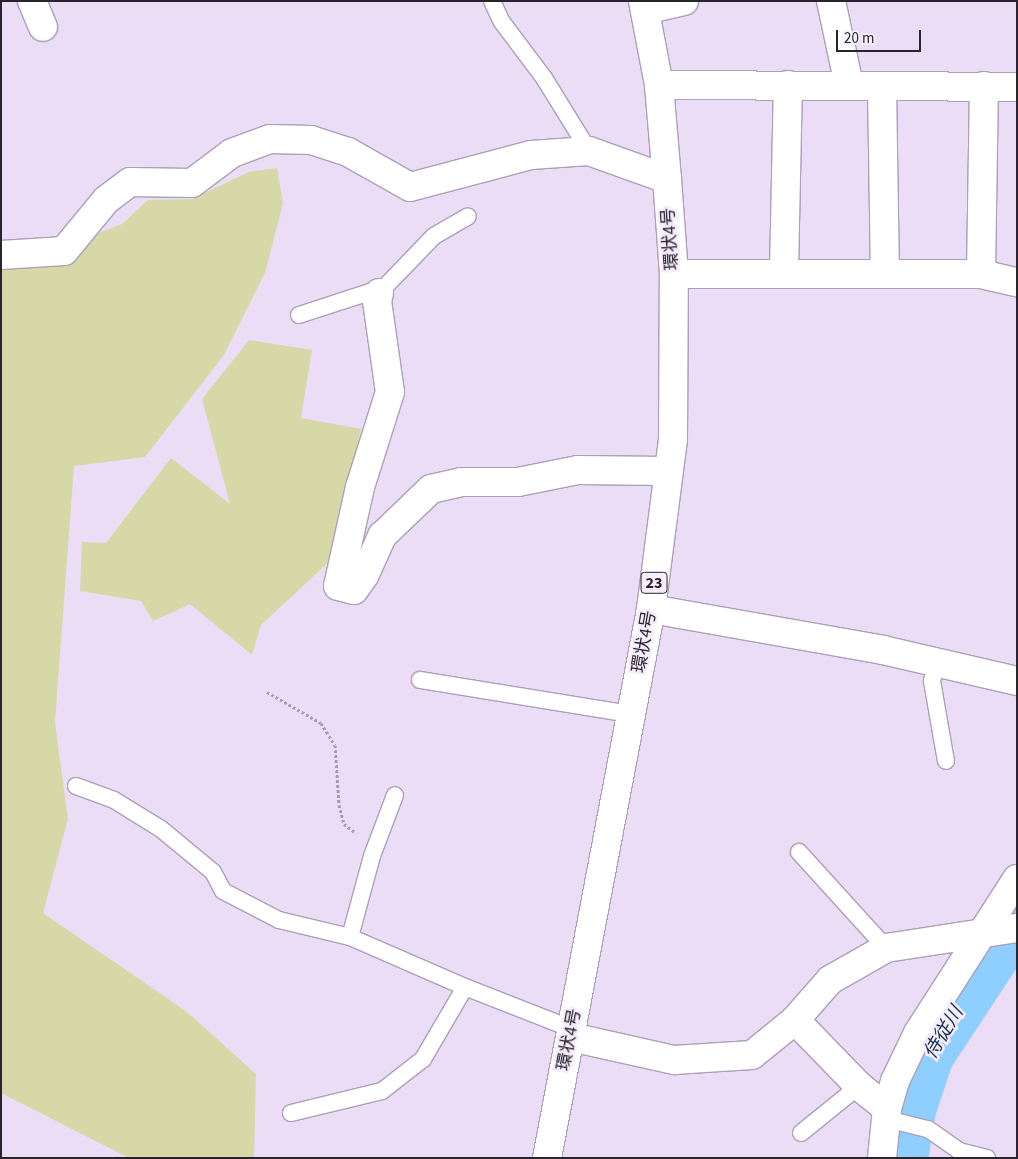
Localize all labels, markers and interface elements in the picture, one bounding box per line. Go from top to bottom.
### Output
scale bar [838,20,923,52]
text: 20 m [844,28,874,49]
street label: 環状4号 [658,207,684,271]
road number: 23 [640,570,668,596]
street label: 環状4号 [629,609,661,675]
water label: 侍従川 [920,1003,968,1063]
street label: 環状4号 [553,1007,587,1073]

